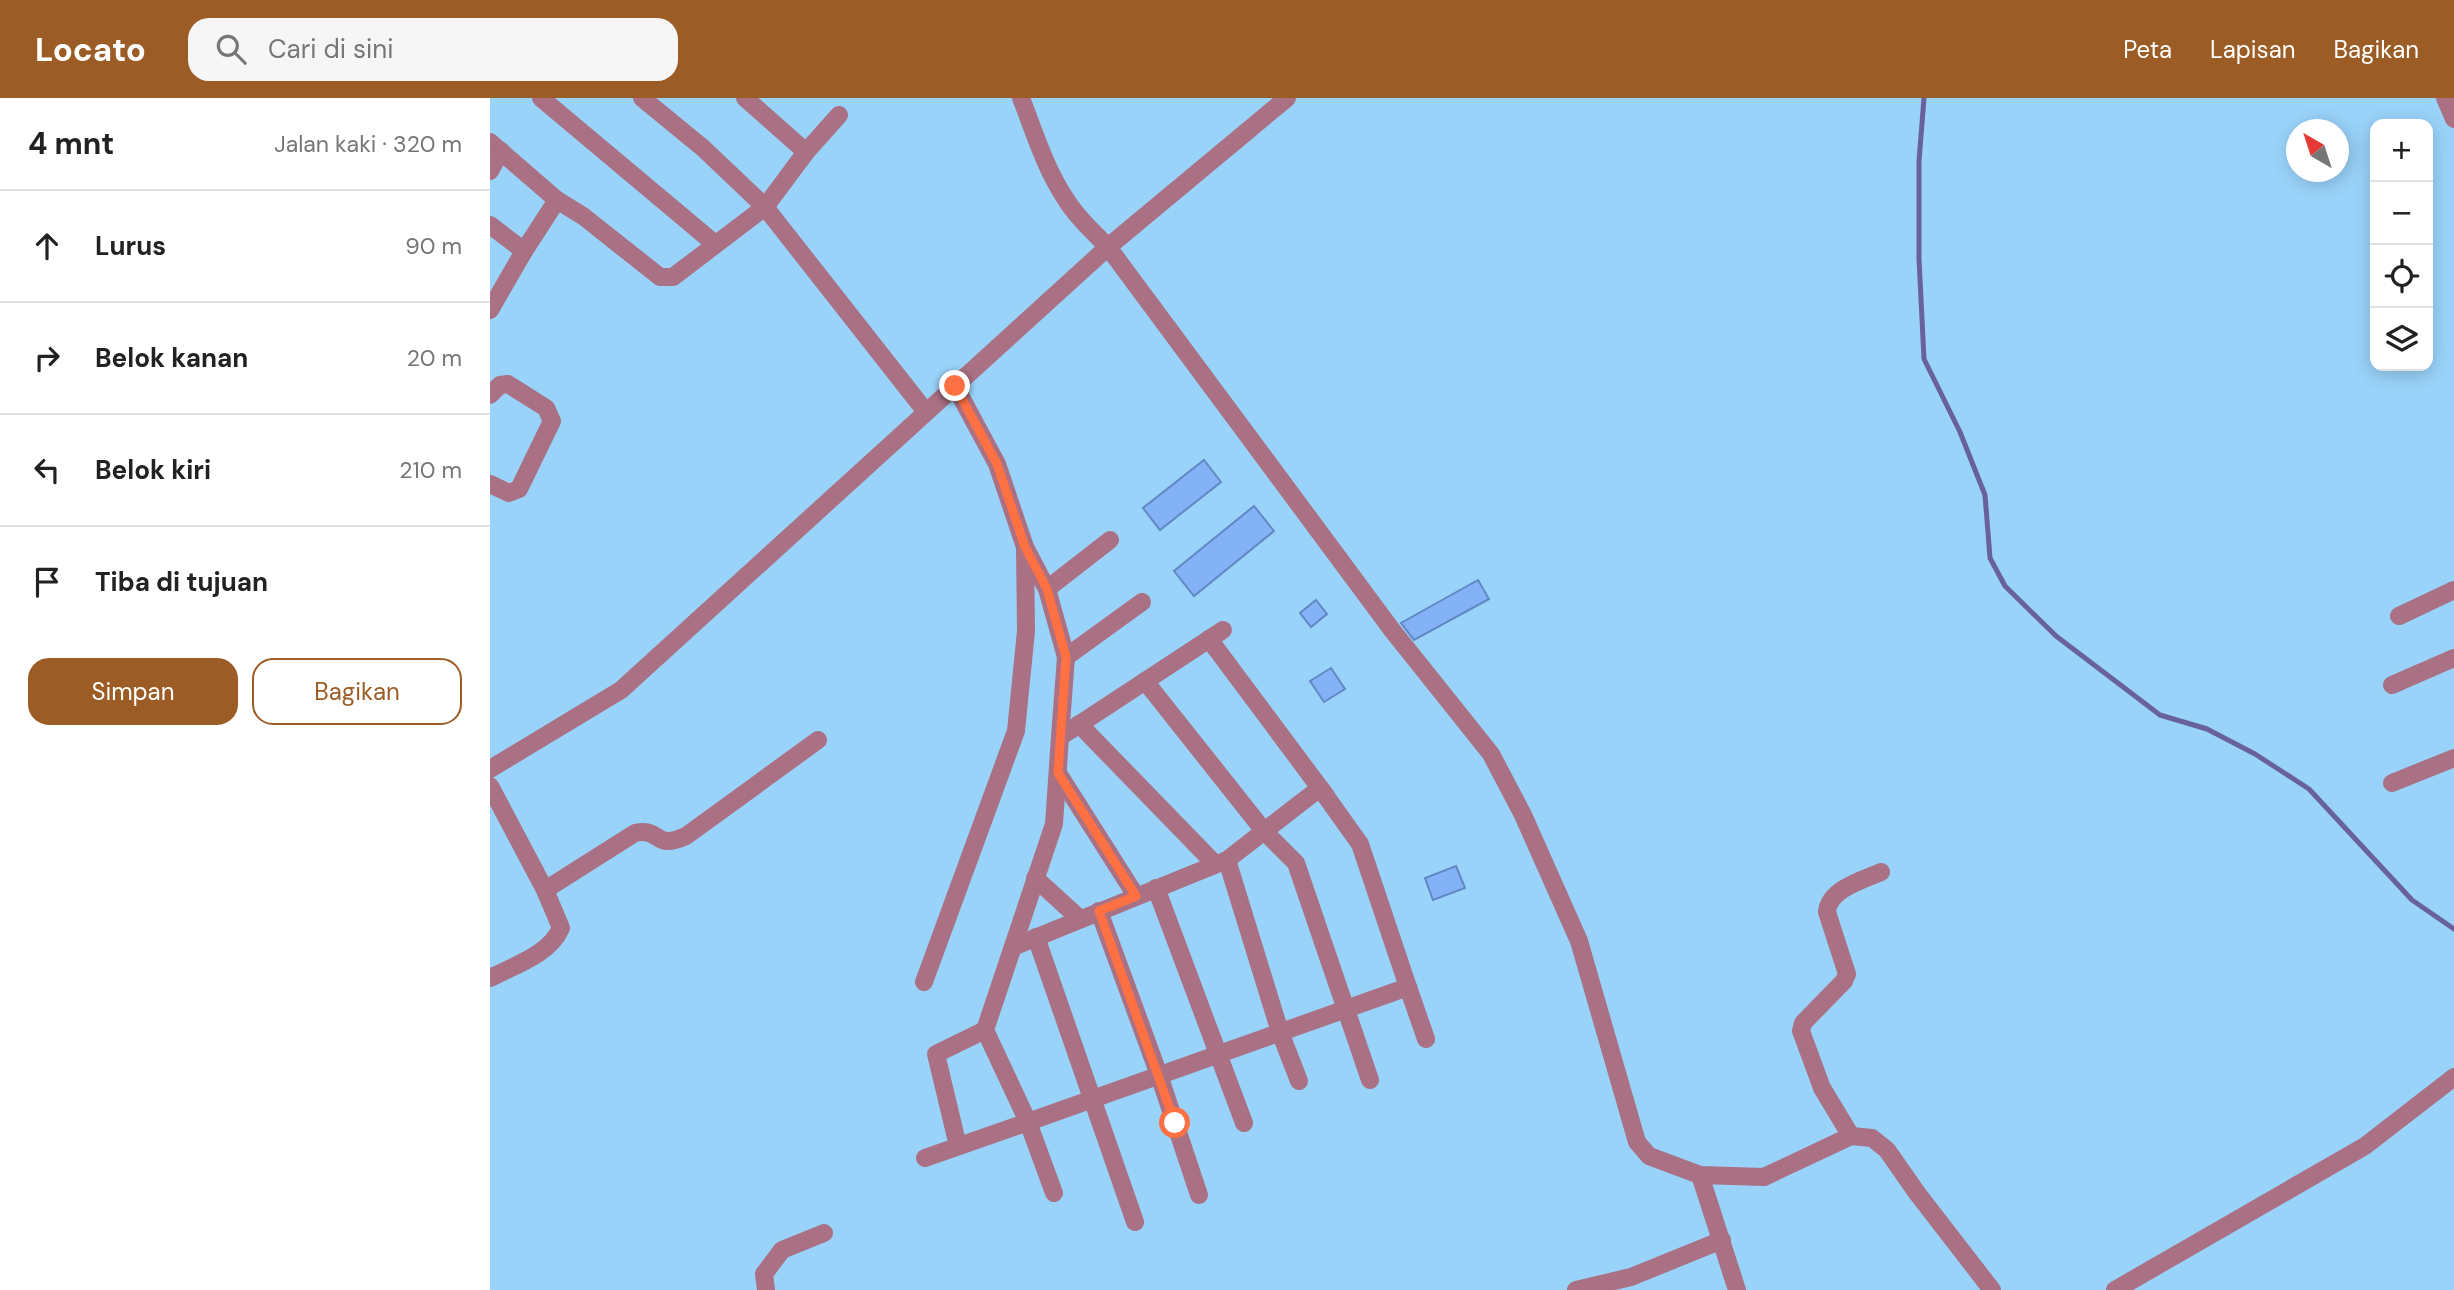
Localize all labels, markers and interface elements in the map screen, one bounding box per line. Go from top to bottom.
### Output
search box [188,18,678,81]
text: Locato [35,28,146,71]
icon: search [212,30,250,68]
text: Cari di sini [268,32,393,66]
text: Peta [2123,34,2172,65]
text: Lapisan [2210,34,2295,65]
text: Bagikan [2333,34,2419,65]
north arrow [2286,119,2349,182]
map controls [2370,119,2433,371]
button: + [2370,119,2433,182]
text: 4 mnt [28,124,114,163]
text: Jalan kaki · 320 m [274,129,462,159]
button: − [2370,182,2433,245]
icon: ahead [28,227,66,265]
text: Lurus [95,229,166,263]
text: 90 m [405,231,462,261]
button: locate [2370,245,2433,308]
button: layers [2370,308,2433,371]
icon: right [28,339,66,377]
text: Belok kanan [95,341,248,375]
text: 20 m [407,343,462,373]
route end [939,370,970,401]
icon: left [28,451,66,489]
text: Belok kiri [95,453,211,487]
text: 210 m [399,455,462,485]
icon: arrive [28,563,66,601]
text: Tiba di tujuan [95,565,268,599]
button: Simpan [28,658,238,725]
button: Bagikan [252,658,462,725]
route start [1159,1107,1190,1138]

